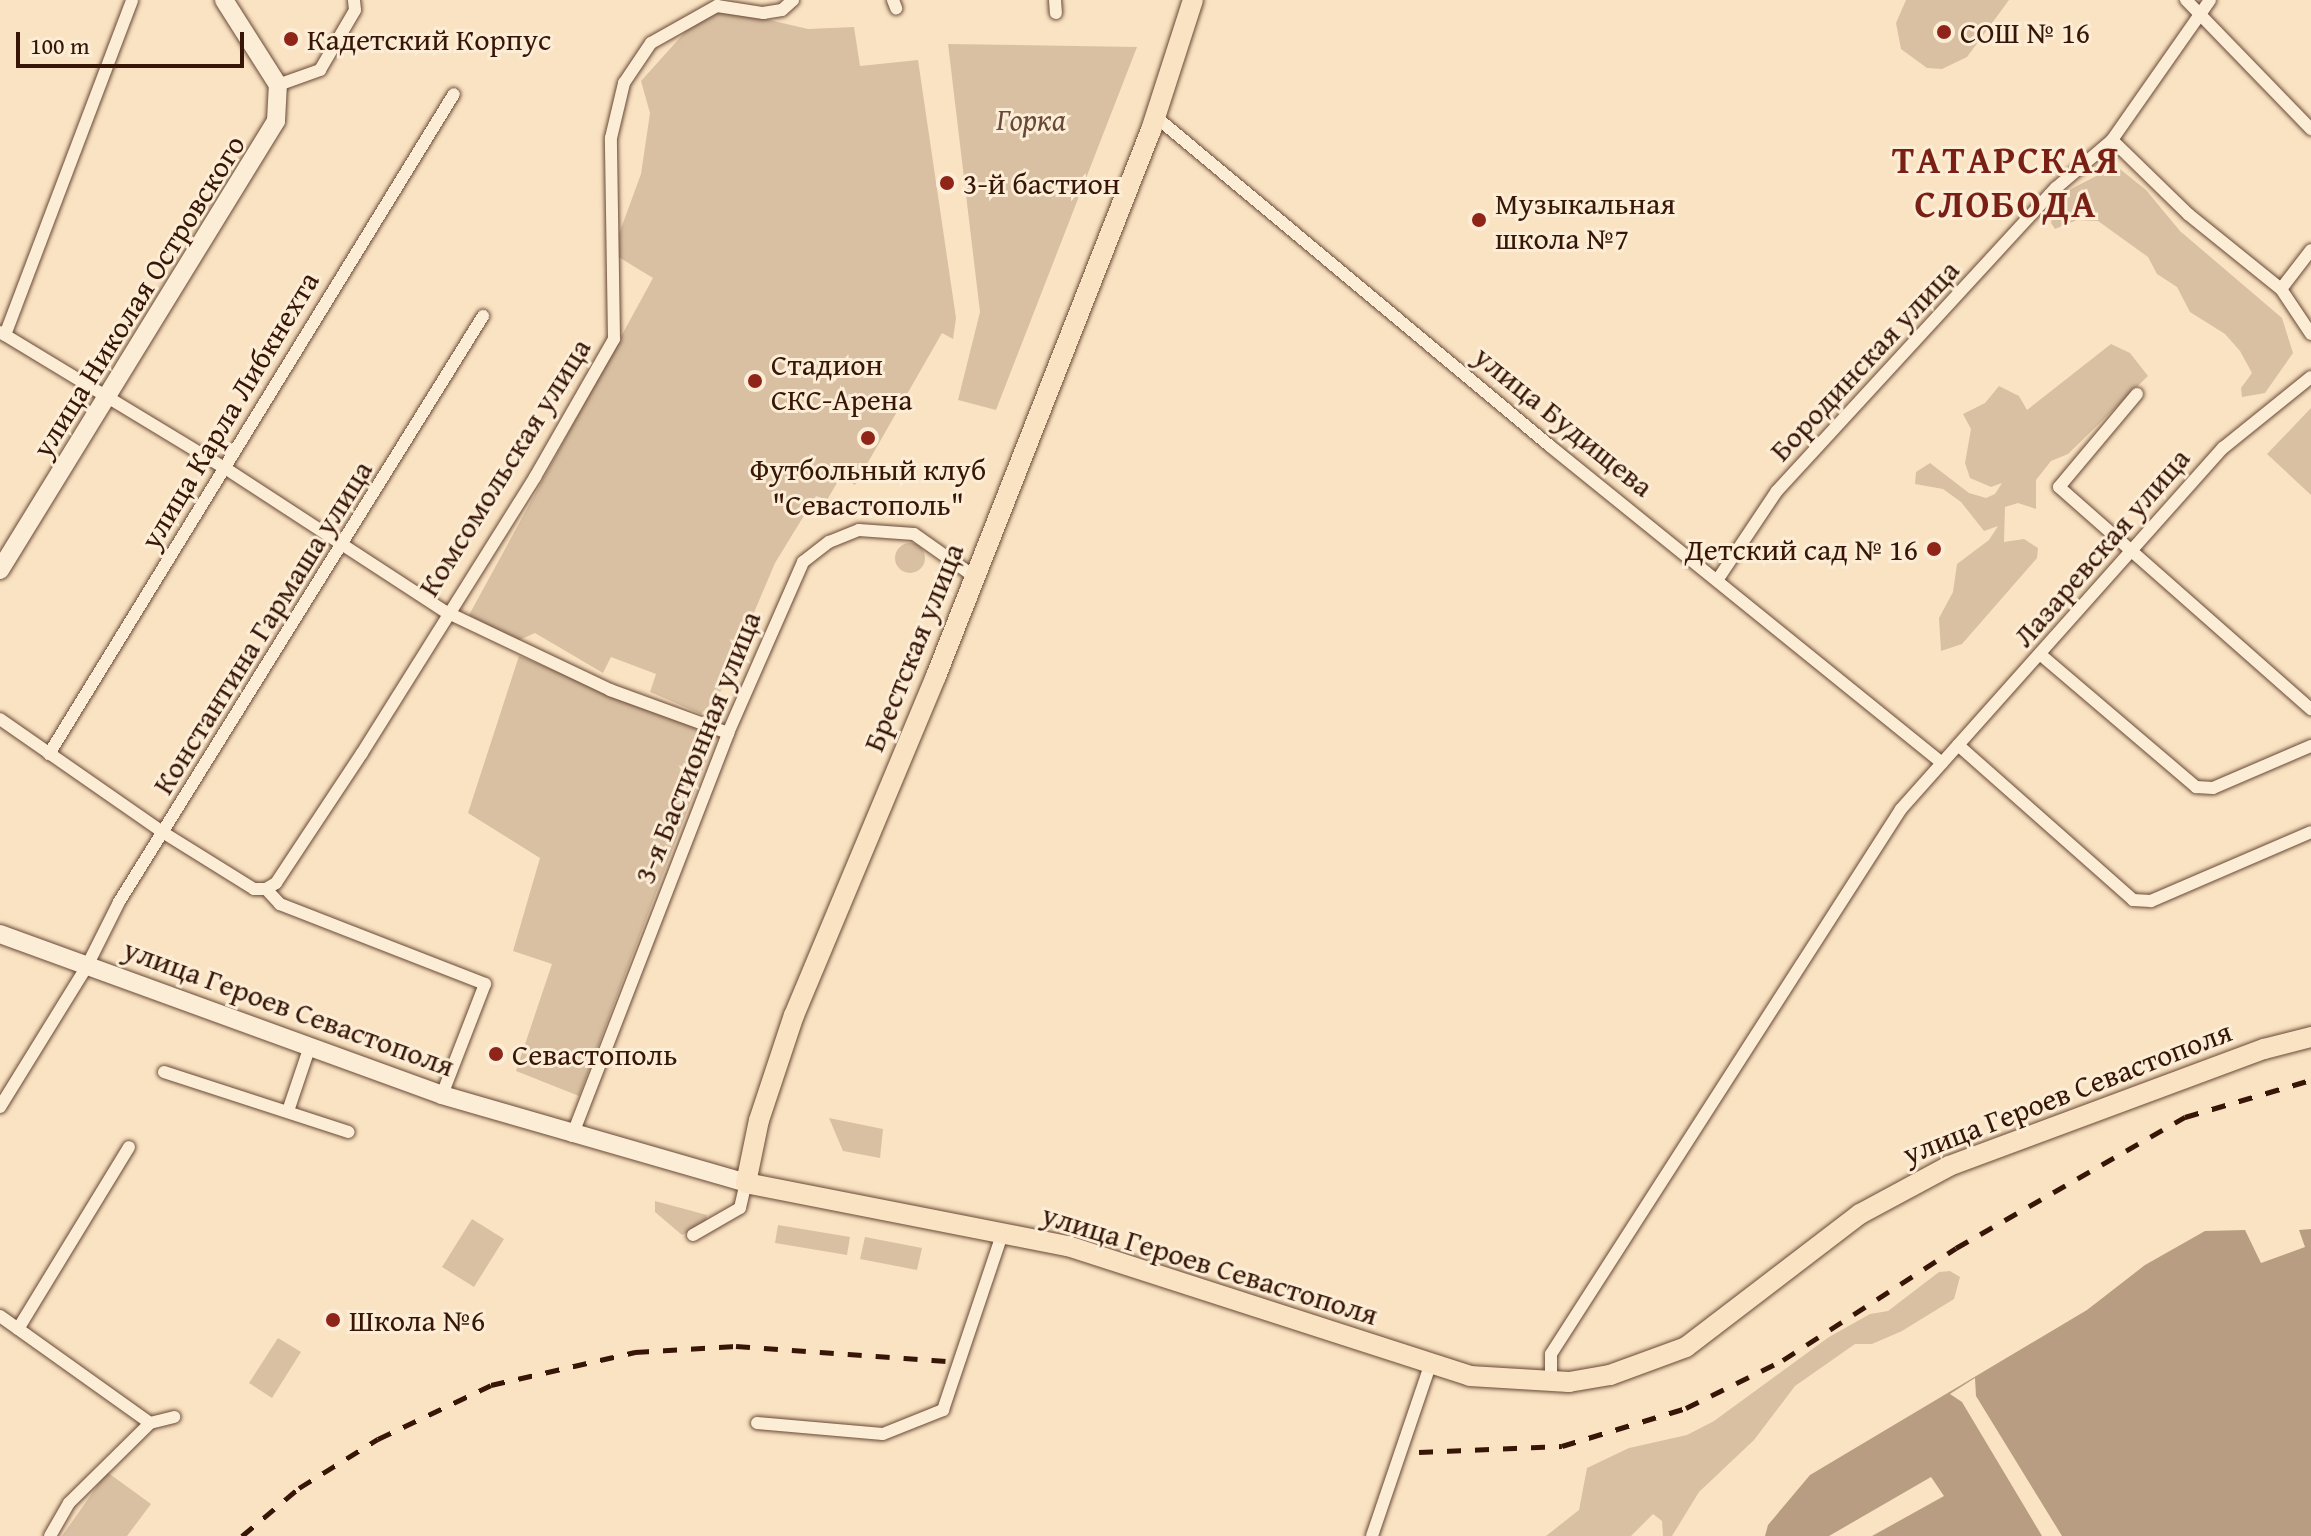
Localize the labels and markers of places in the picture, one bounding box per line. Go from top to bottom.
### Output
place label: СОШ № 16 [1960,14,2090,50]
place label: Кадетский Корпус [307,21,551,57]
marker: СОШ № 16 [1935,23,1953,41]
marker: Кадетский Корпус [282,30,300,48]
place label: 3-й бастион [963,165,1120,201]
marker: 3-й бастион [938,174,956,192]
place label: Музыкальная школа №7 [1495,185,1675,256]
marker: Музыкальная школа №7 [1470,211,1488,229]
place label: Стадион СКС-Арена [771,346,912,416]
marker: Стадион СКС-Арена [746,372,764,390]
marker: Футбольный клуб "Севастополь" [859,429,877,447]
place label: Футбольный клуб "Севастополь" [750,451,986,522]
place label: Детский сад № 16 [1685,531,1918,567]
marker: Детский сад № 16 [1925,540,1943,558]
place label: Севастополь [512,1036,677,1072]
marker: Севастополь [487,1045,505,1063]
place label: Школа №6 [349,1302,485,1338]
marker: Школа №6 [324,1311,342,1329]

